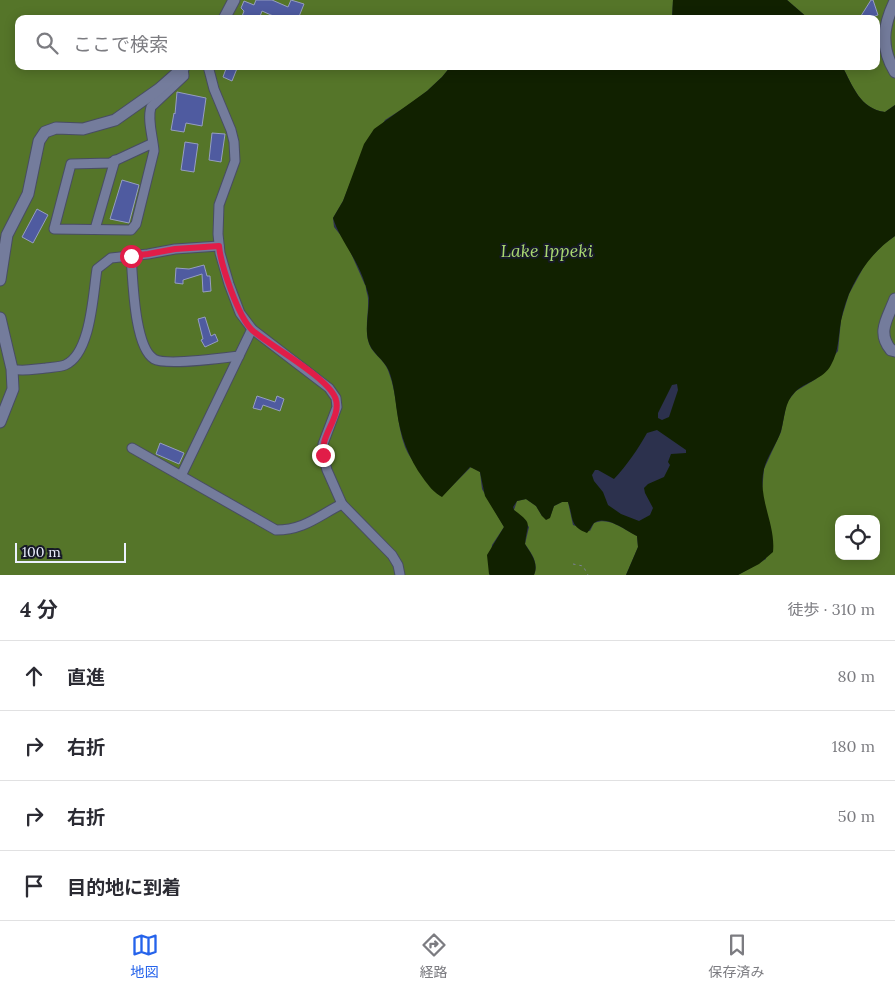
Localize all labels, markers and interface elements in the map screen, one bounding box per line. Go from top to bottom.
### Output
search box [15,15,880,70]
icon: search [33,29,61,57]
text: ここで検索 [73,32,168,56]
water label: Lake Ippeki [501,239,594,262]
route start [120,245,143,268]
route end [312,444,335,467]
map controls [835,515,880,560]
button: locate [835,515,880,560]
scale bar [15,540,126,563]
text: 100 m [22,543,61,561]
text: 4 分 [20,596,58,623]
text: 徒歩 · 310 m [787,599,875,619]
icon: ahead [20,662,48,690]
text: 直進 [67,665,105,689]
text: 80 m [838,666,875,686]
icon: right [20,732,48,760]
text: 右折 [67,735,105,759]
text: 180 m [832,736,875,756]
icon: right [20,802,48,830]
text: 右折 [67,805,105,829]
text: 50 m [838,806,875,826]
icon: arrive [20,872,48,900]
text: 目的地に到着 [67,875,181,899]
tab: 地図 [131,931,159,981]
tab: 経路 [420,931,448,981]
tab: 保存済み [709,931,765,981]

